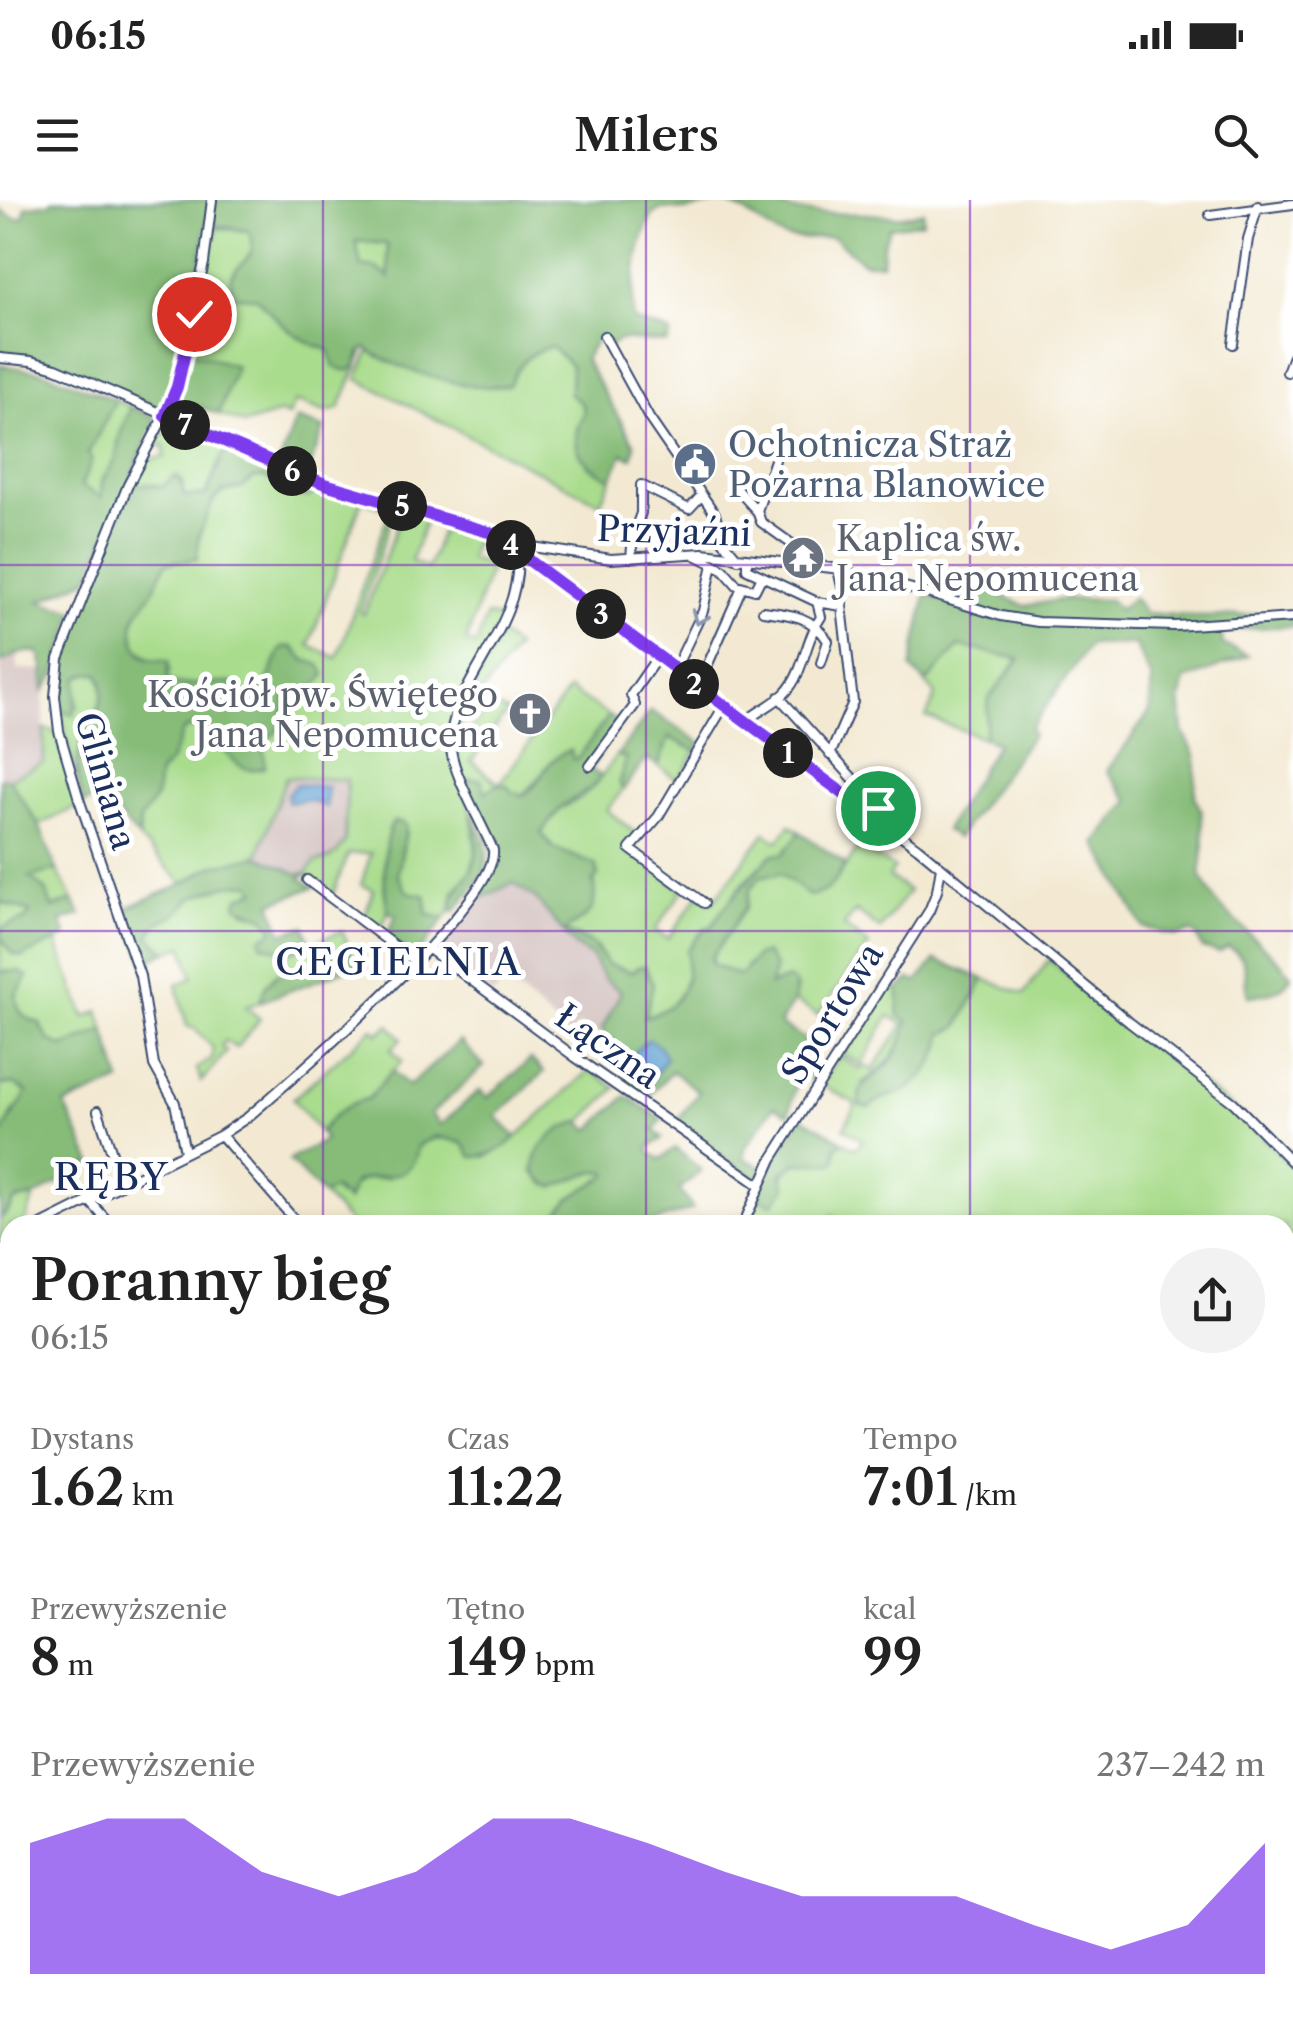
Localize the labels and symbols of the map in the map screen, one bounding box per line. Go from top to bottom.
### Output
pin [152,272,237,357]
pin: 7 [160,400,210,450]
place label: Ochotnicza Straż Pożarna Blanowice [728,423,1045,506]
public building icon: Ochotnicza Straż Pożarna Blanowice [672,441,718,487]
pin: 6 [267,446,317,496]
pin: 5 [377,481,427,531]
street label: Przyjaźni [596,507,752,555]
place label: Kaplica św. Jana Nepomucena [831,517,1139,600]
pin: 4 [486,520,536,570]
temple icon: Kaplica św. Jana Nepomucena [780,535,826,581]
pin: 3 [576,589,626,639]
one-way arrow [691,608,711,626]
pin: 2 [669,659,719,709]
place label: Kościół pw. Świętego Jana Nepomucena [147,673,499,756]
church icon: Kościół pw. Świętego Jana Nepomucena [507,691,553,737]
street label: Gliniana [66,707,146,855]
pin: 1 [763,728,813,778]
pin [836,766,921,851]
street label: Sportowa [772,934,892,1091]
district label: CEGIELNIA [275,938,523,985]
street label: Łączna [547,994,669,1098]
district label: RĘBY [54,1153,170,1200]

